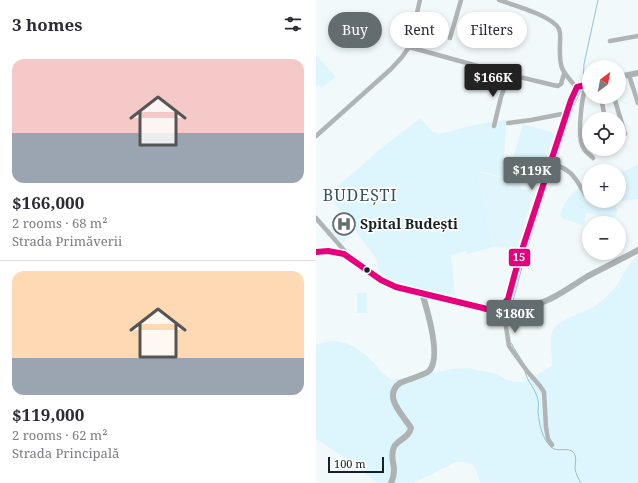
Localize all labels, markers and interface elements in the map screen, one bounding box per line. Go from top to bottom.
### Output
chip: Buy [328,12,382,48]
chip: Rent [390,12,449,48]
chip: Filters [457,12,527,48]
text: 3 homes [12,13,82,36]
icon: filters [282,13,304,35]
north arrow [582,60,626,104]
map controls [582,60,626,260]
pin: $166K [465,64,521,98]
text: $166K [474,68,512,86]
icon: home [122,85,194,157]
button: locate [582,112,626,156]
pin: $119K [504,157,560,191]
text: $119K [513,161,551,179]
button: + [582,164,626,208]
district label: BUDEȘTI [323,184,397,206]
text: $166,000 [12,191,84,214]
hospital icon: Spital Budești [331,211,357,237]
text: 2 rooms · 68 m² [12,214,107,232]
place label: Spital Budești [360,214,458,233]
button: − [582,216,626,260]
text: Strada Primăverii [12,232,122,250]
line badge: 15 [508,248,531,267]
text: 15 [513,249,525,264]
unlabelled marker [362,265,372,275]
icon: home [122,297,194,369]
pin: $180K [487,300,543,334]
text: $180K [496,304,534,322]
text: $119,000 [12,403,84,426]
text: 2 rooms · 62 m² [12,426,107,444]
text: Strada Principală [12,444,119,462]
scale bar [328,455,384,474]
text: 100 m [334,456,366,471]

